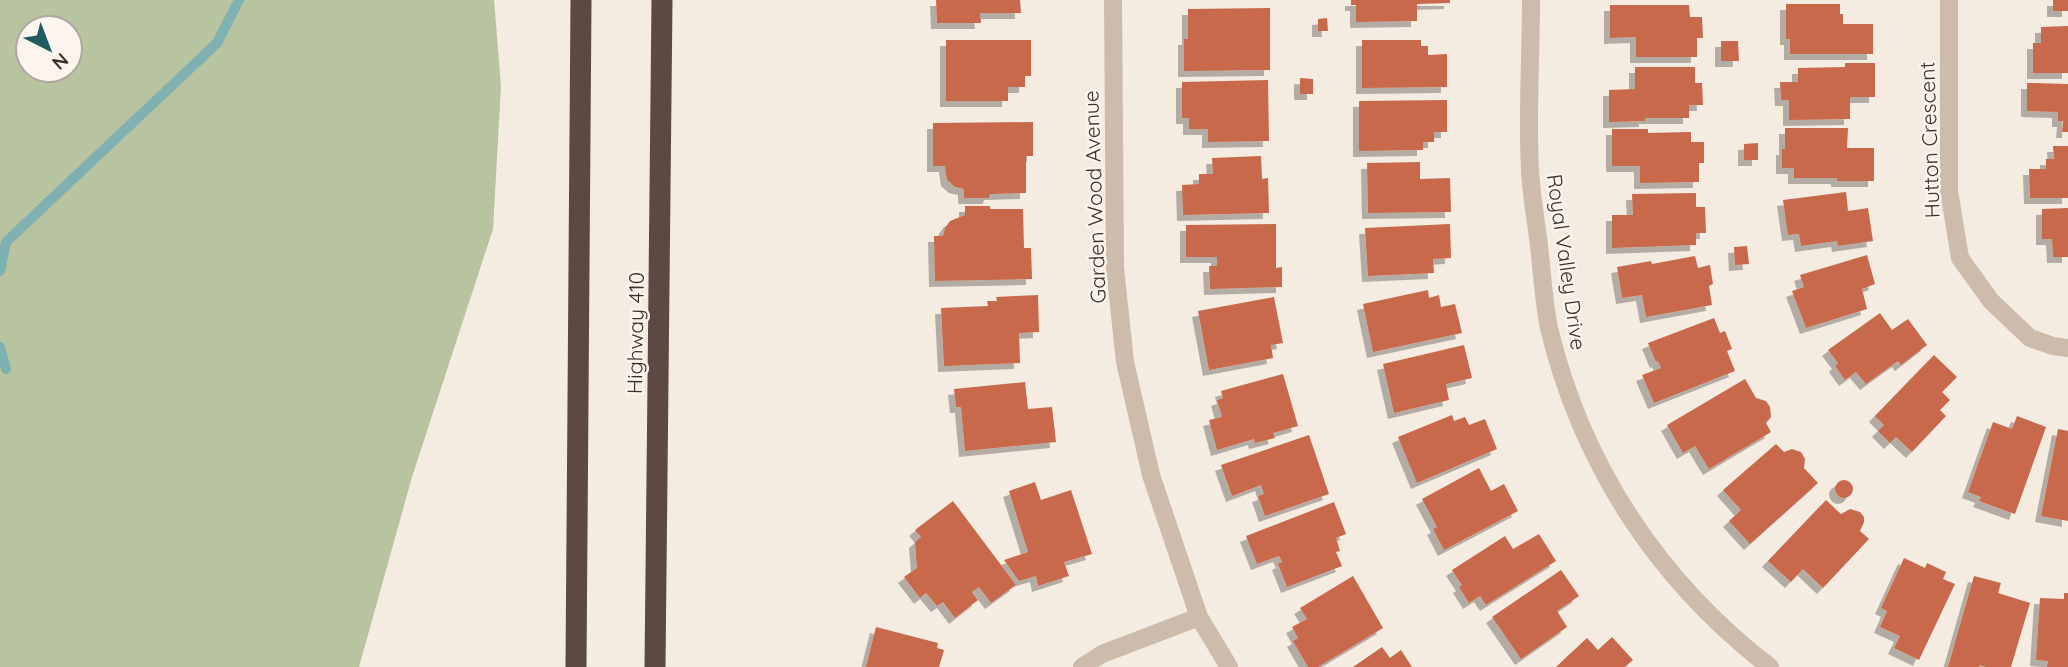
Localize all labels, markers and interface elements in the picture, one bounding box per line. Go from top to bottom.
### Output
north arrow [14,14,84,84]
text: N [47,48,74,75]
street label: Hutton Crescent [1913,61,1945,219]
street label: Garden Wood Avenue [1077,90,1111,304]
street label: Royal Valley Drive [1542,172,1592,352]
street label: Highway 410 [621,272,649,394]

